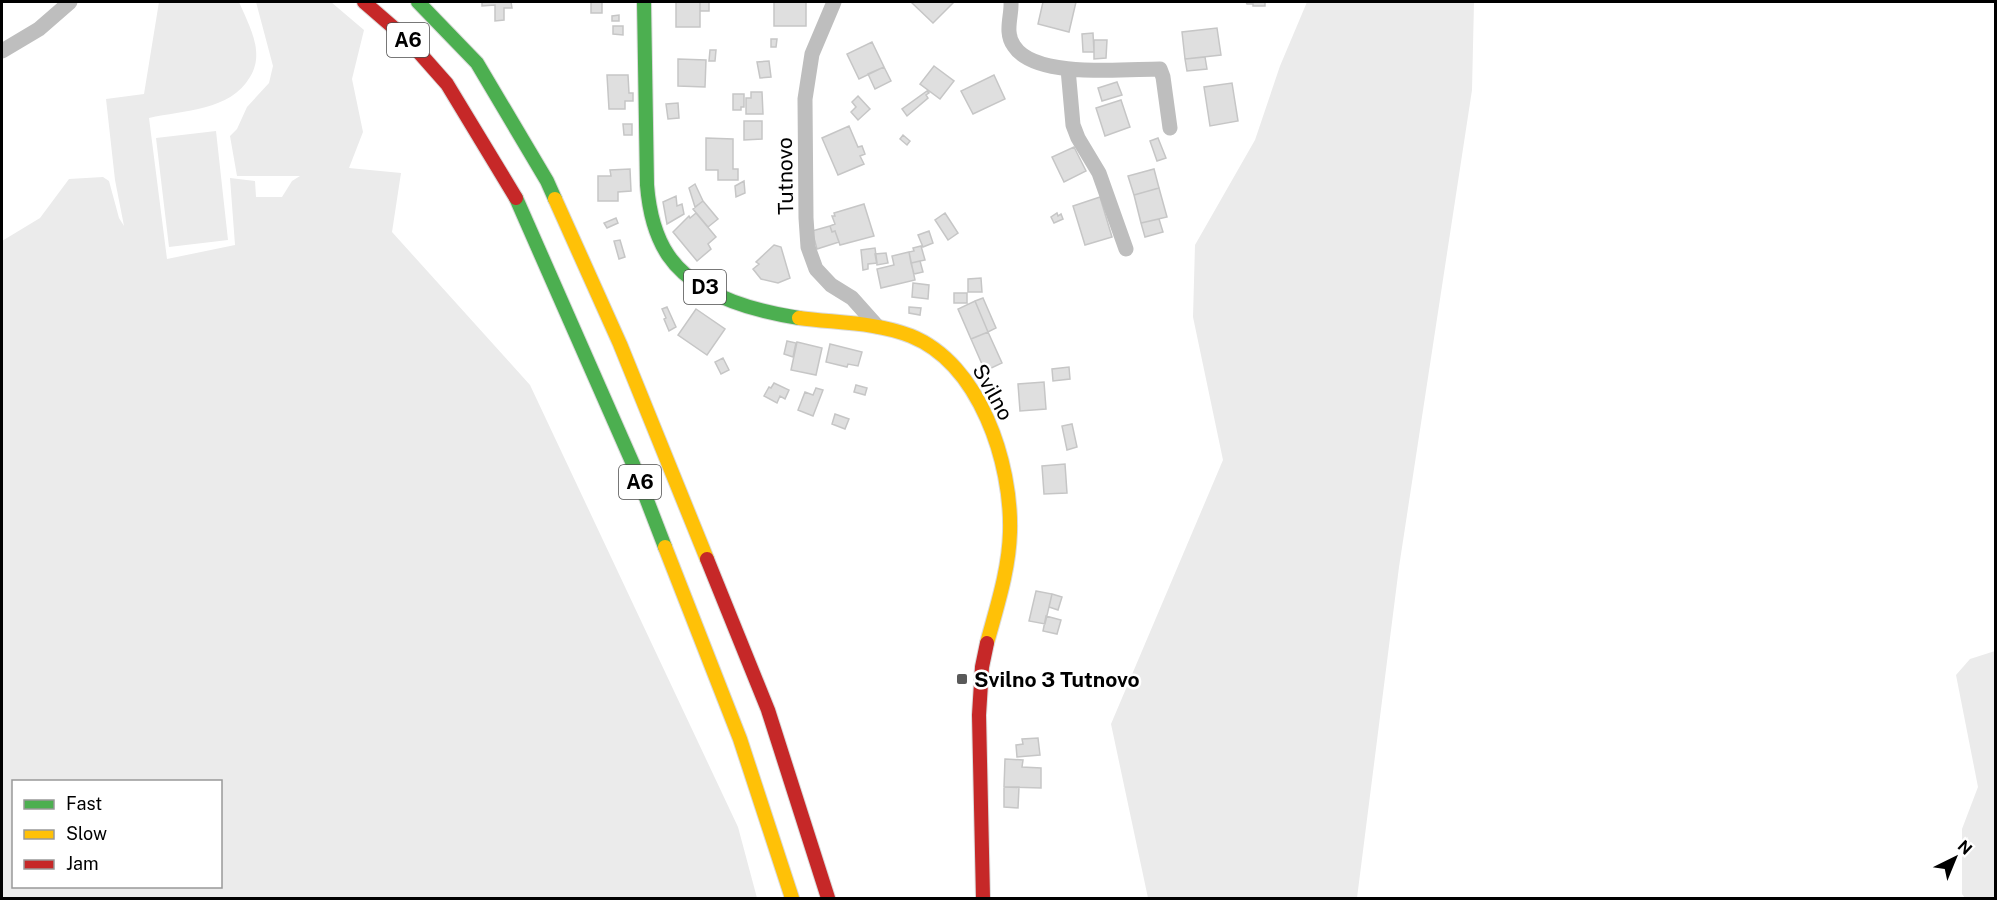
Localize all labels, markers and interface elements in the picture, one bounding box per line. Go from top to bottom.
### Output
road number: A6 [387,23,429,57]
street label: Tutnovo [772,137,798,215]
road number: D3 [684,270,726,304]
street label: Svilno [967,360,1019,424]
road number: A6 [619,465,661,499]
place label: Svilno 3 Tutnovo [974,667,1140,692]
marker: Svilno 3 Tutnovo [955,672,969,686]
legend [12,780,222,888]
text: Fast [66,793,102,814]
text: Slow [66,823,107,844]
north arrow [1925,828,1985,888]
text: N [1954,836,1976,859]
text: Jam [66,853,99,874]

